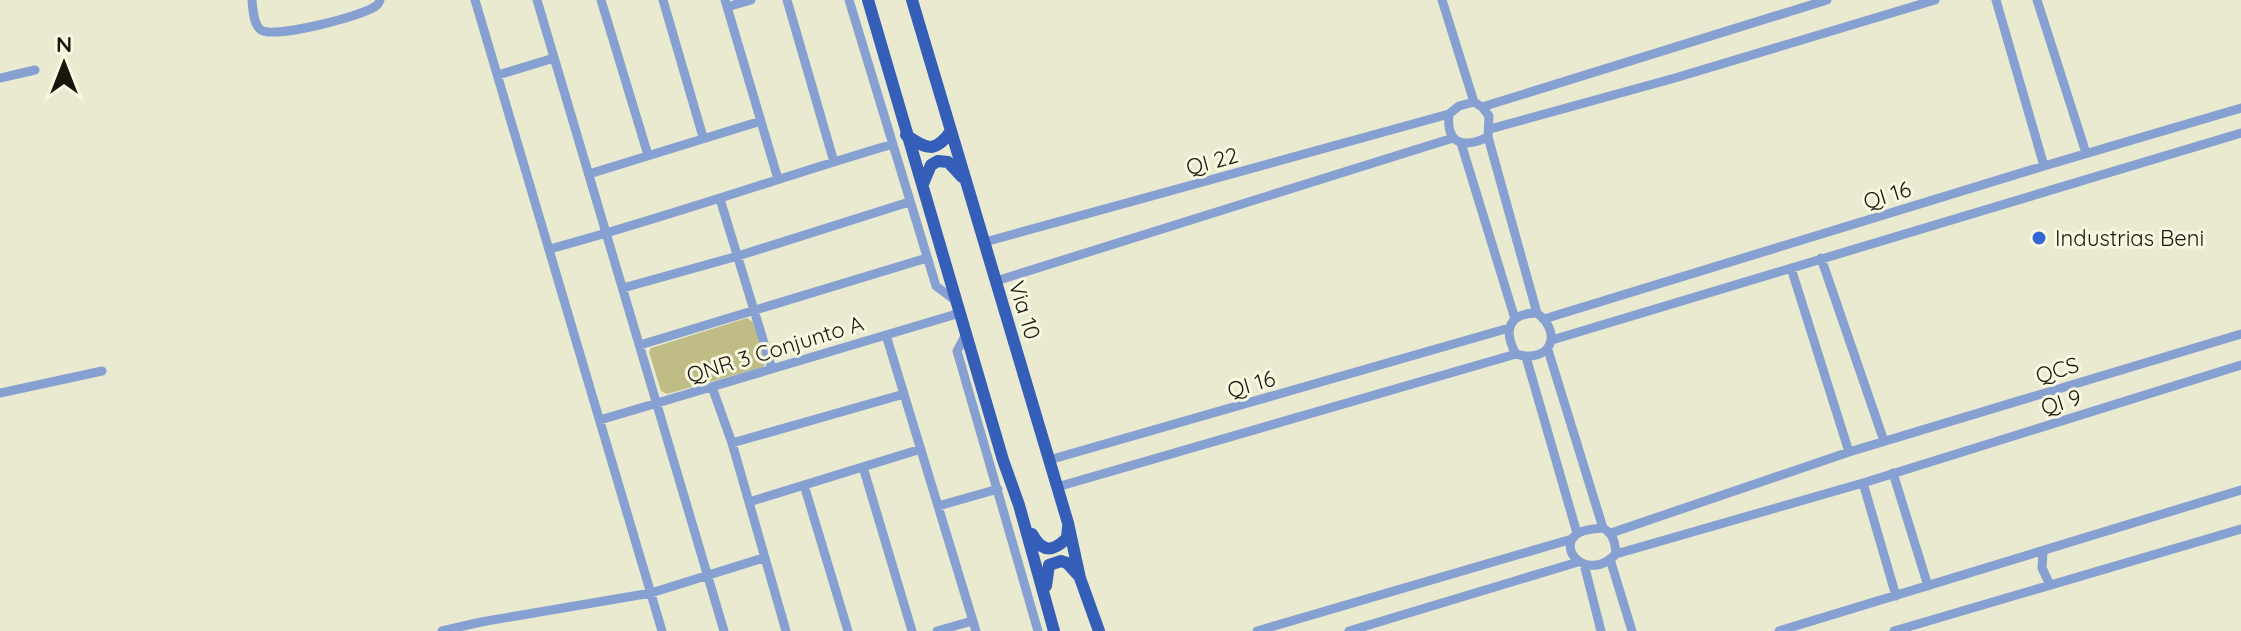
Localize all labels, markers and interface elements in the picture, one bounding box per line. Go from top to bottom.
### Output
north arrow [24,24,104,104]
text: N [56,30,72,58]
street label: QI 22 [1183,141,1241,181]
street label: QI 16 [1860,174,1914,215]
place label: Industrias Beni [2055,224,2204,252]
marker: Industrias Beni [2030,229,2048,247]
street label: Via 10 [1003,277,1047,343]
street label: QNR 3 Conjunto A [683,309,867,389]
street label: QCS [2032,350,2082,390]
street label: QI 16 [1224,364,1278,404]
street label: QI 9 [2037,383,2085,421]

